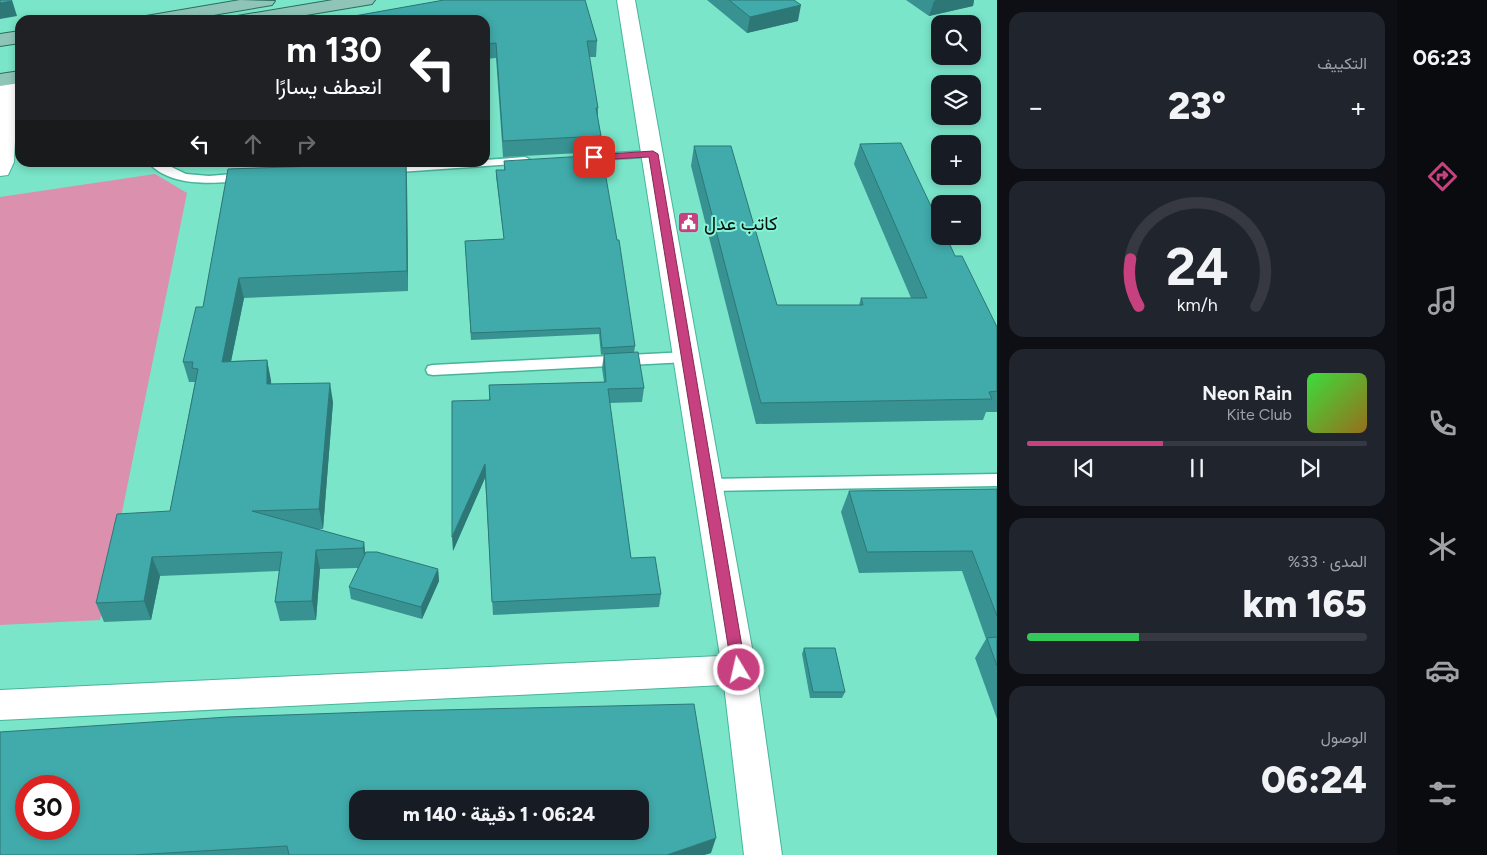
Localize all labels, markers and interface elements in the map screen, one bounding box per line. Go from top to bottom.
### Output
map controls [931,15,981,245]
button: search [931,15,981,65]
text: 130 m [286,29,382,71]
icon: left [400,35,465,100]
text: 06:23 [1413,44,1471,71]
text: التكييف [1317,54,1367,73]
text: انعطف يسارًا [275,73,382,100]
button: layers [931,75,981,125]
text: 23° [1168,83,1226,129]
text: − [1027,90,1044,124]
text: + [1350,90,1367,124]
icon: left [186,130,214,158]
icon: ahead [239,130,267,158]
icon: right [292,130,320,158]
button: + [931,135,981,185]
pin [573,136,615,178]
icon: arrive [580,143,608,171]
icon: directions [1425,159,1460,194]
button: − [931,195,981,245]
public building icon: كاتب عدل [676,211,700,235]
place label: كاتب عدل [704,212,778,235]
text: 24 [1165,236,1229,298]
icon: music [1425,283,1460,318]
text: km/h [1177,294,1217,315]
text: Neon Rain [1202,382,1292,405]
text: Kite Club [1226,405,1292,424]
icon: phone [1425,406,1460,441]
icon: previous [1070,454,1098,482]
icon: pause [1183,454,1211,482]
icon: next [1296,454,1324,482]
icon: climate [1425,529,1460,564]
text: المدى · 33% [1288,552,1367,571]
text: 165 km [1243,581,1367,627]
position arrow [712,643,764,695]
icon: car [1425,653,1460,688]
text: الوصول [1321,728,1367,747]
text: 06:24 [1261,757,1367,803]
speed limit sign: 30 [15,775,80,840]
icon: filters [1425,776,1460,811]
text: 06:24 · 1 دقيقة · 140 m [403,803,595,826]

